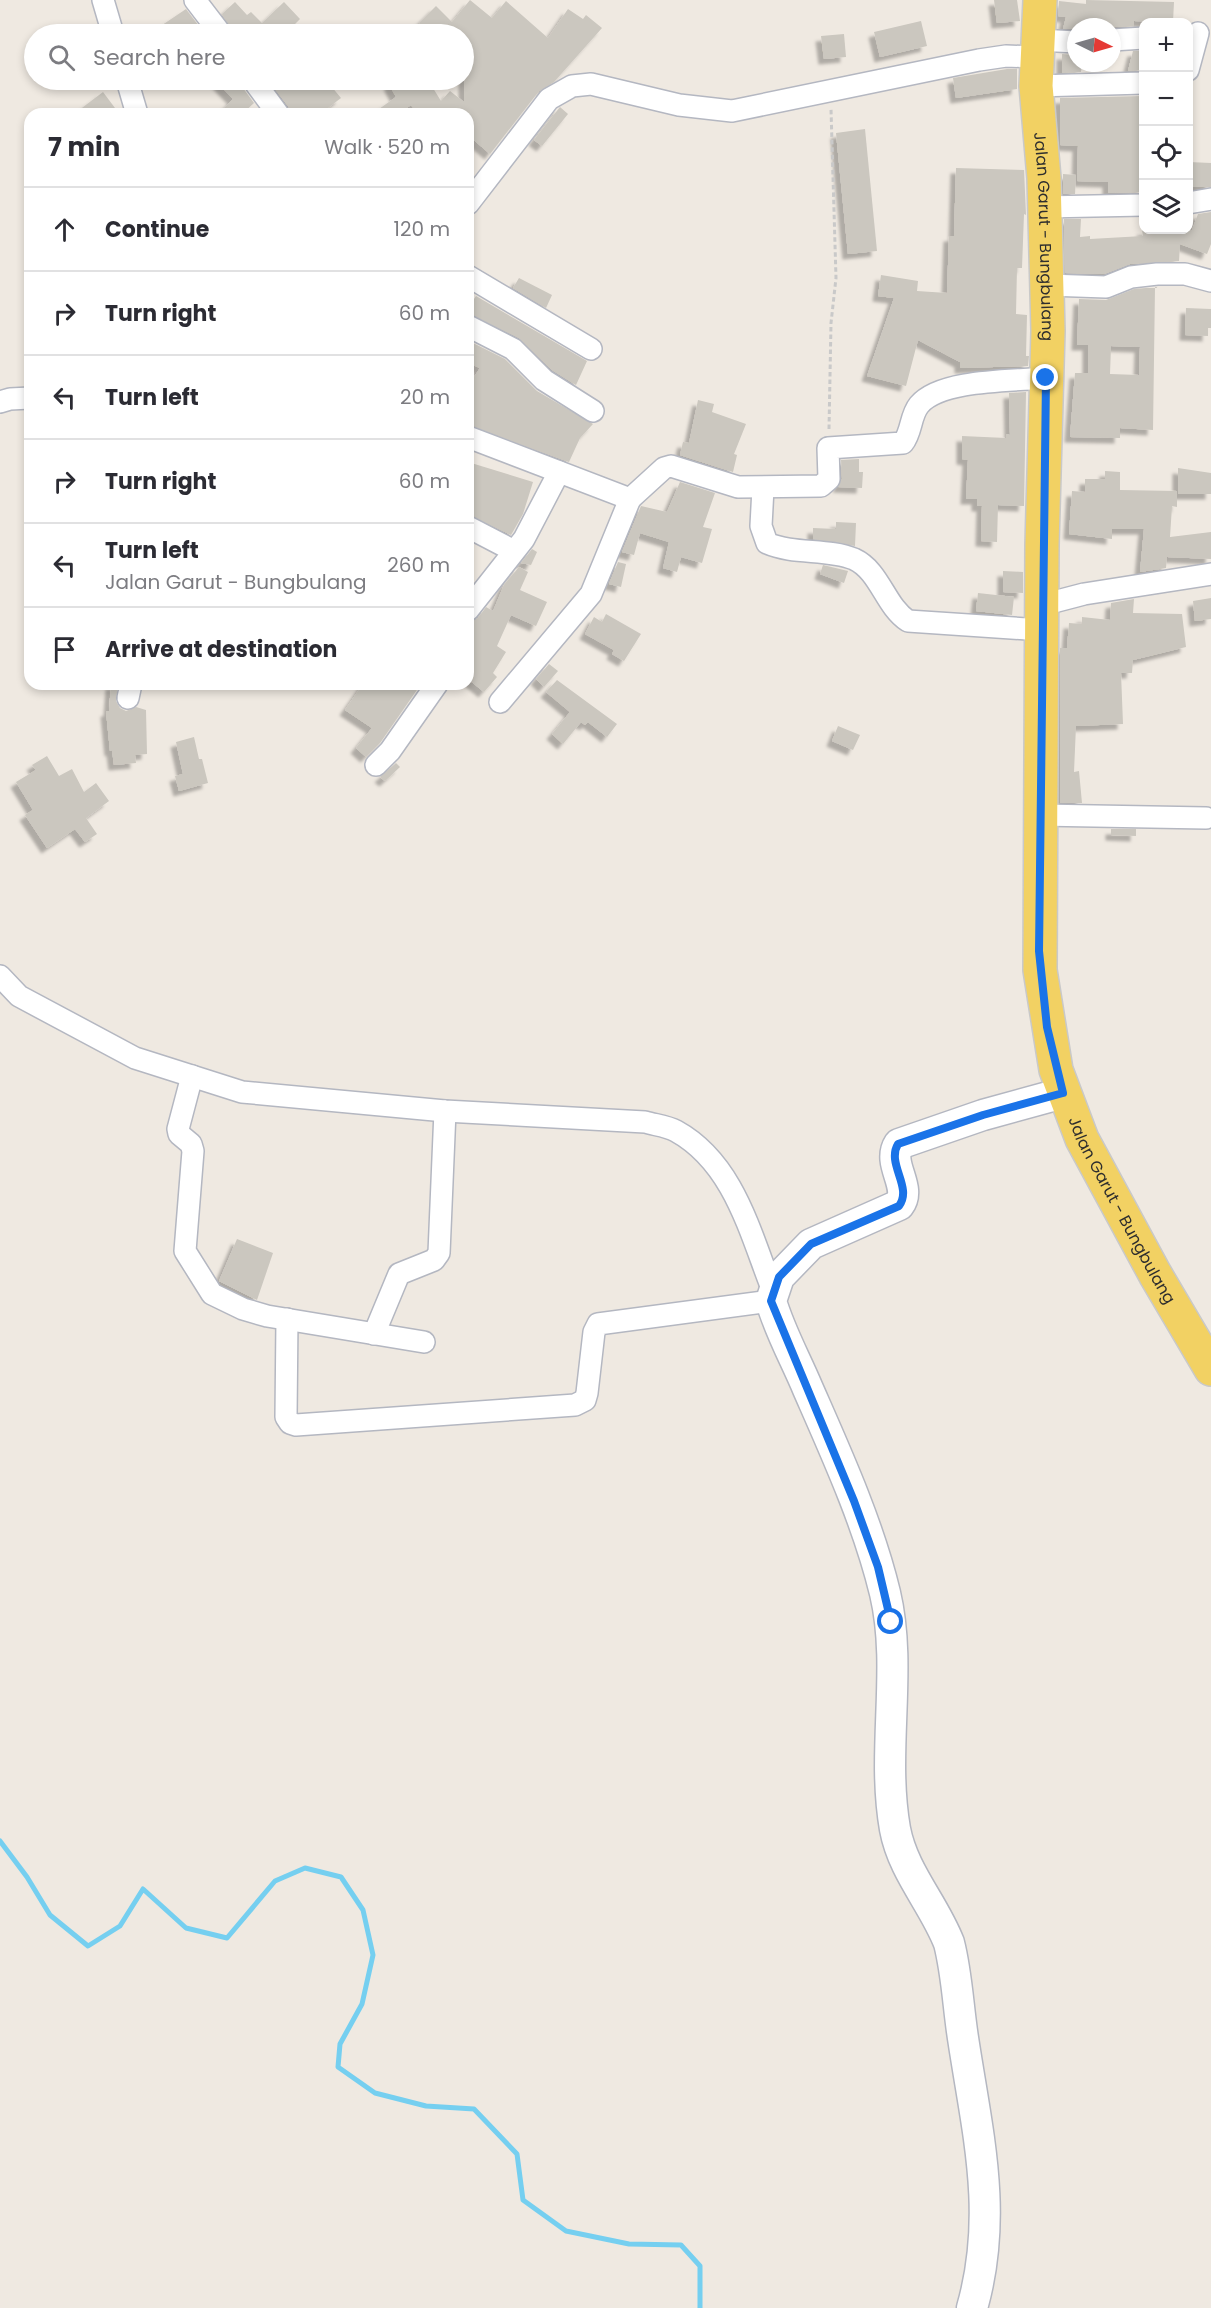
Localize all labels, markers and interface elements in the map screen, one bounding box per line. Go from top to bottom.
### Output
north arrow [1067,18,1121,72]
map controls [1139,18,1193,234]
button: + [1139,18,1193,72]
search box [24,24,474,90]
icon: search [45,41,78,74]
text: Search here [93,42,226,73]
button: − [1139,72,1193,126]
button: locate [1139,126,1193,180]
text: 7 min [48,129,120,165]
street label: Jalan Garut - Bungbulang [1029,131,1060,342]
text: Walk · 520 m [324,133,450,161]
button: layers [1139,180,1193,234]
icon: ahead [48,213,81,246]
text: Continue [105,214,209,245]
text: 120 m [394,215,450,243]
icon: right [48,297,81,330]
text: Turn right [105,298,216,329]
text: 60 m [399,299,450,327]
route end [1032,364,1058,390]
icon: left [48,381,81,414]
text: Turn left [105,382,199,413]
text: 20 m [400,383,450,411]
icon: right [48,465,81,498]
text: Turn right [105,466,216,497]
text: 60 m [399,467,450,495]
text: Turn left [105,535,199,566]
icon: left [48,549,81,582]
text: 260 m [387,551,450,579]
text: Jalan Garut - Bungbulang [105,568,366,596]
icon: arrive [48,633,81,666]
text: Arrive at destination [105,634,337,665]
street label: Jalan Garut - Bungbulang [1063,1113,1181,1308]
route start [877,1608,903,1634]

